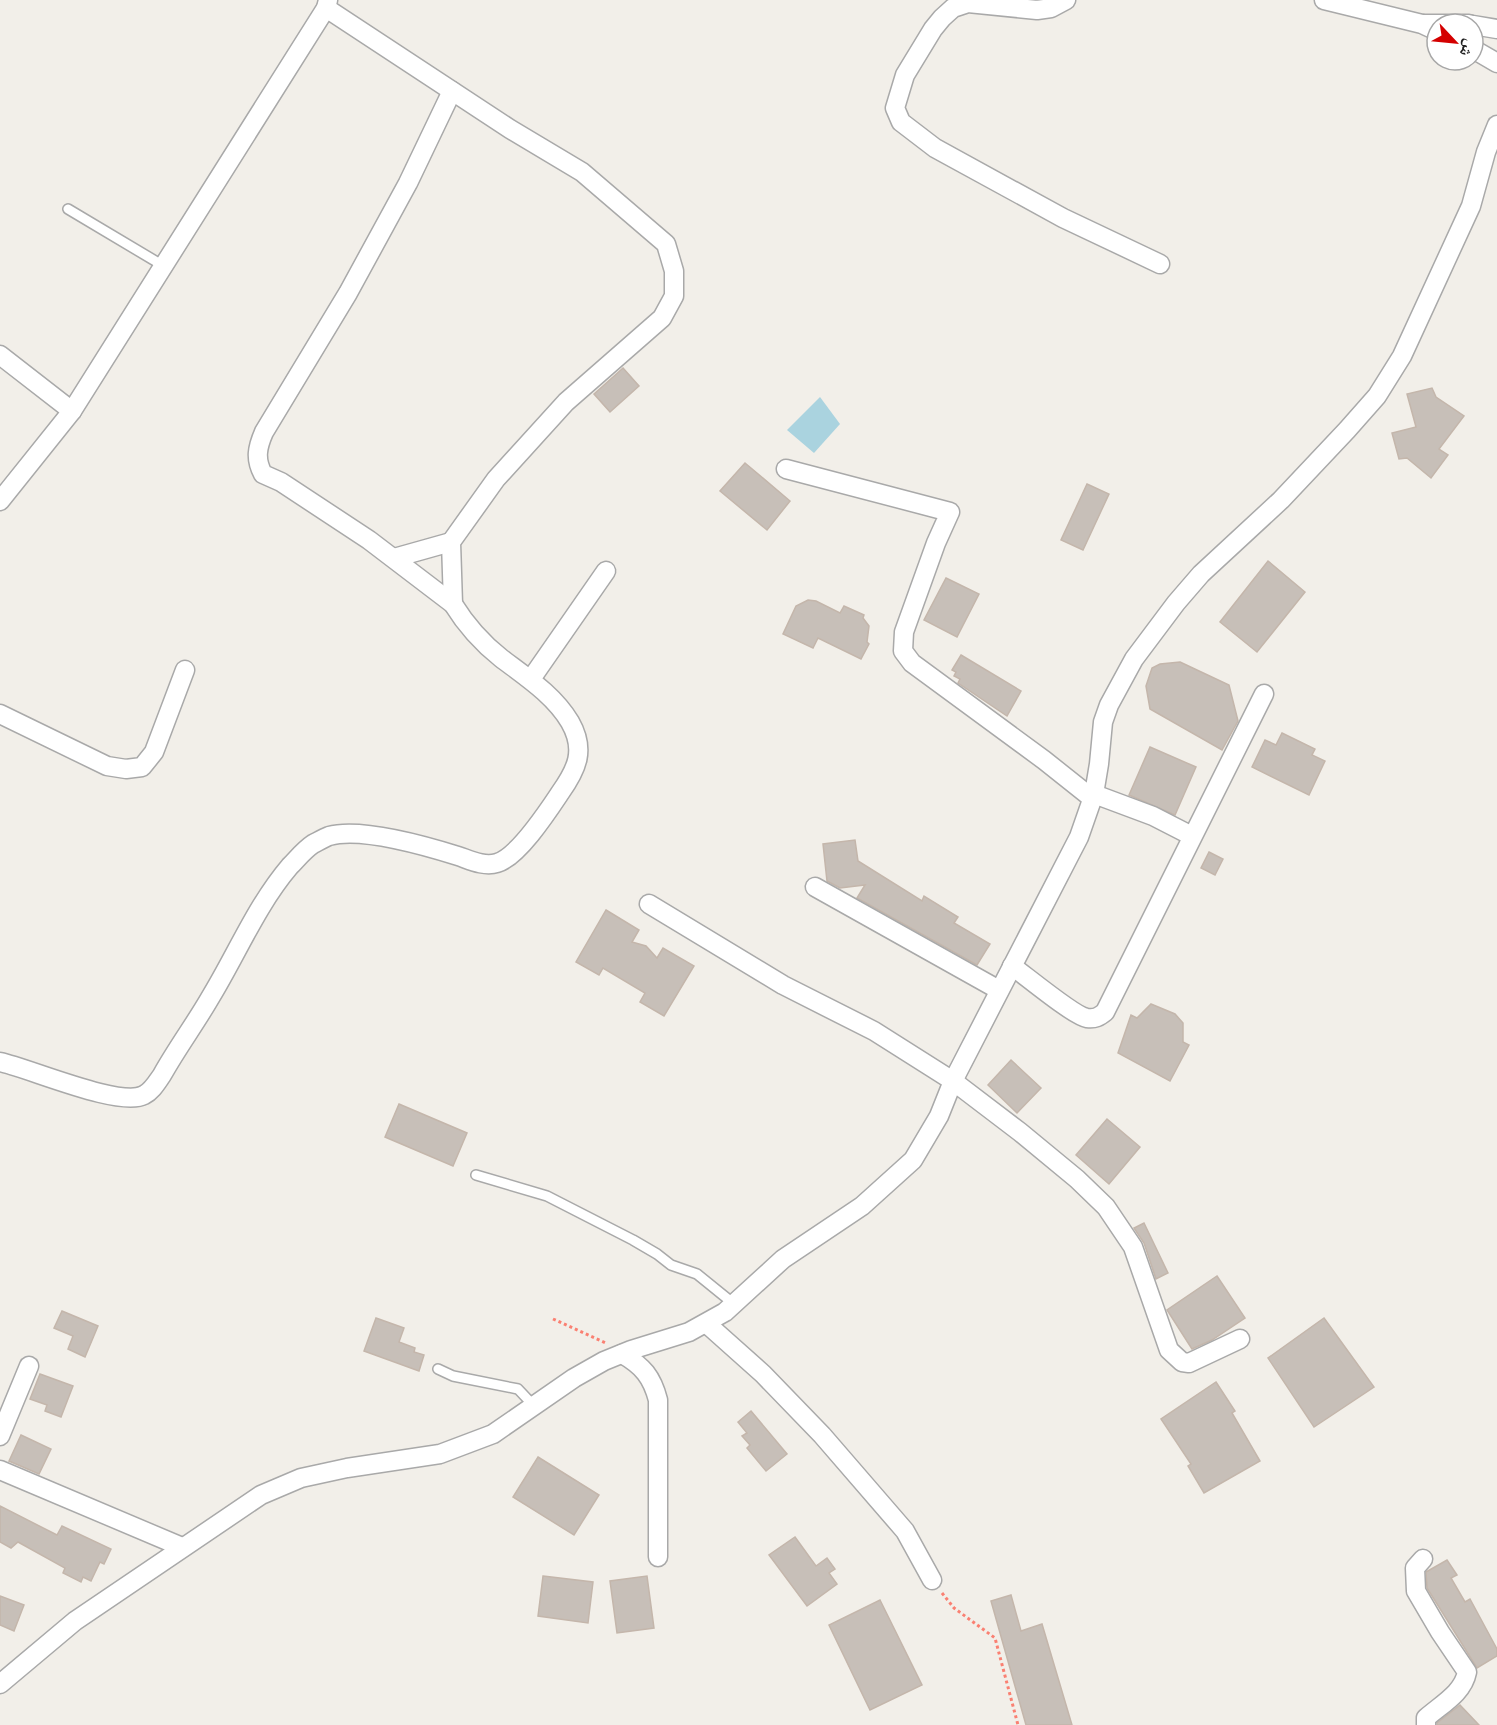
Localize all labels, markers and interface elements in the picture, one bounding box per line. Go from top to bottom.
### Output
north arrow [1425,12,1485,72]
text: ش [1455,36,1482,61]

